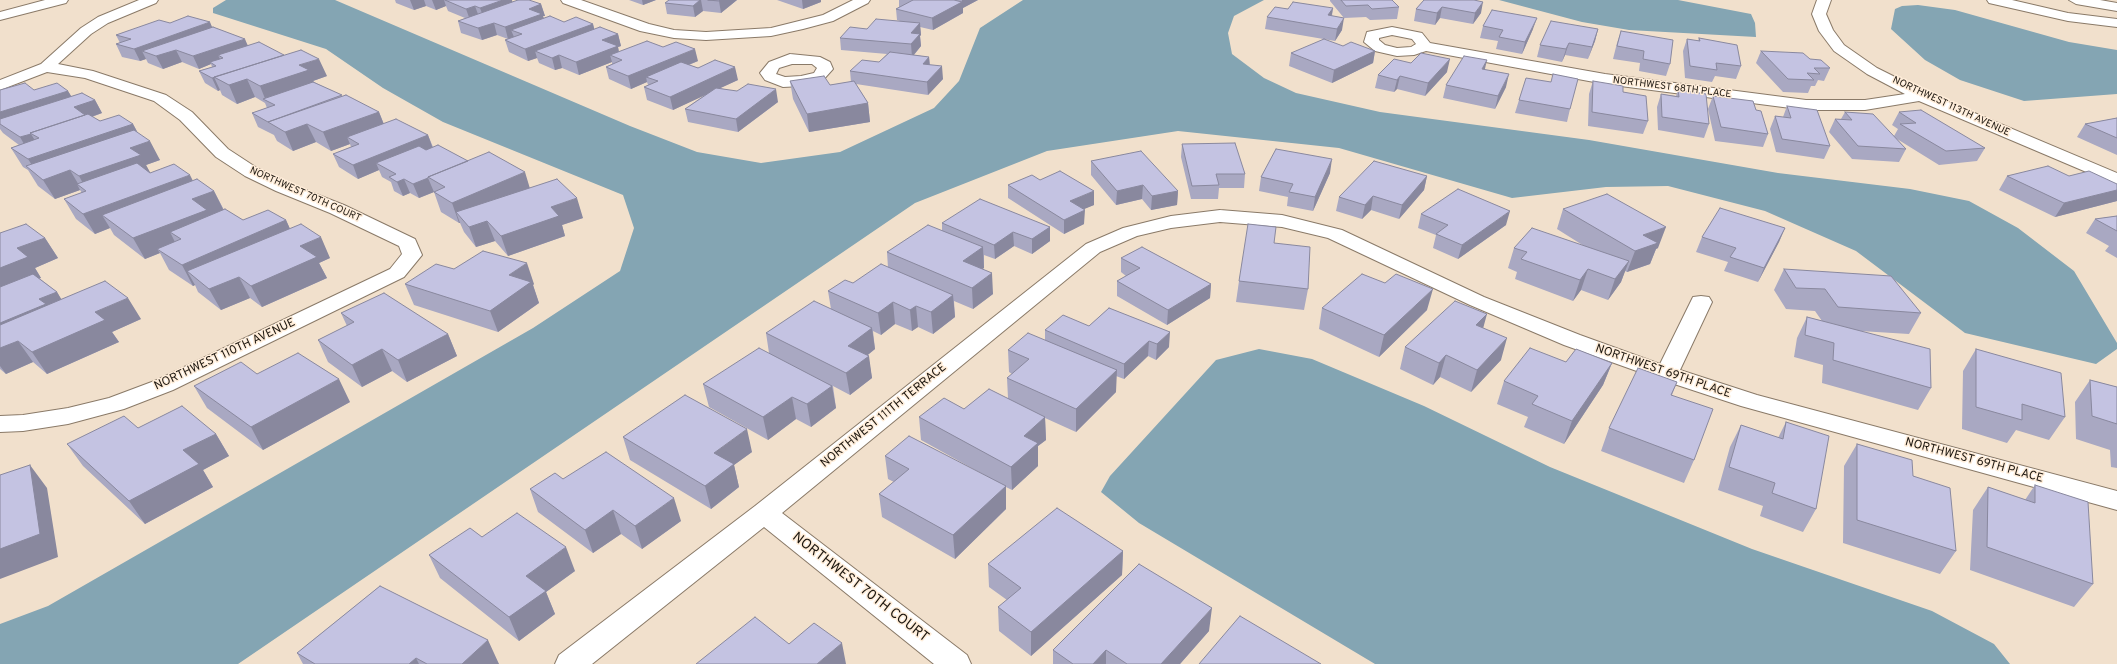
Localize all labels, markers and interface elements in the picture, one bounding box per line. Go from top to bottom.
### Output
street label: NORTHWEST 113TH AVENUE [1890,74,2012,140]
street label: NORTHWEST 68TH PLACE [1612,75,1732,101]
street label: NORTHWEST 70TH COURT [247,165,363,225]
street label: NORTHWEST 110TH AVENUE [152,316,298,394]
street label: NORTHWEST 69TH PLACE [1593,342,1733,402]
street label: NORTHWEST 111TH TERRACE [818,361,950,471]
street label: NORTHWEST 69TH PLACE [1903,436,2045,486]
street label: NORTHWEST 70TH COURT [788,529,932,647]

